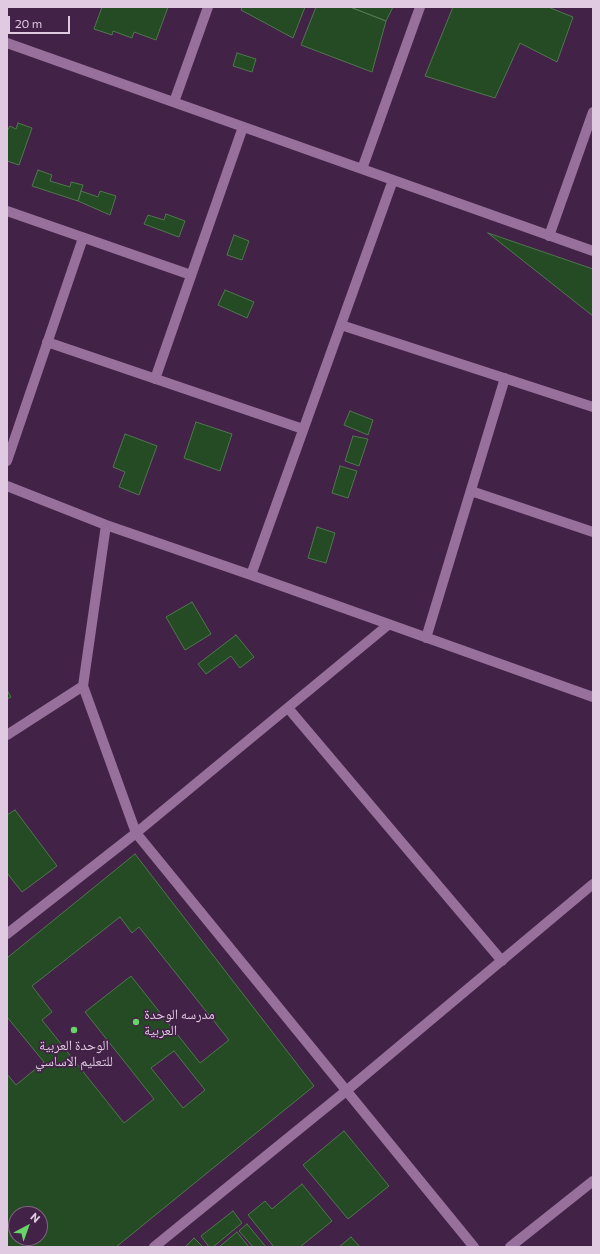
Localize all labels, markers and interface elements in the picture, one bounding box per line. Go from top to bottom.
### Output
scale bar [10,8,72,34]
text: 20 m [15,16,42,30]
place label: مدرسه الوحدة العربية [144,1006,215,1038]
marker: مدرسه الوحدة العربية [131,1017,141,1027]
marker: الوحدة العربية للتعليم الاساسي [69,1025,79,1035]
place label: الوحدة العربية للتعليم الاساسي [35,1037,113,1070]
north arrow [8,1206,48,1246]
text: N [28,1210,43,1225]

